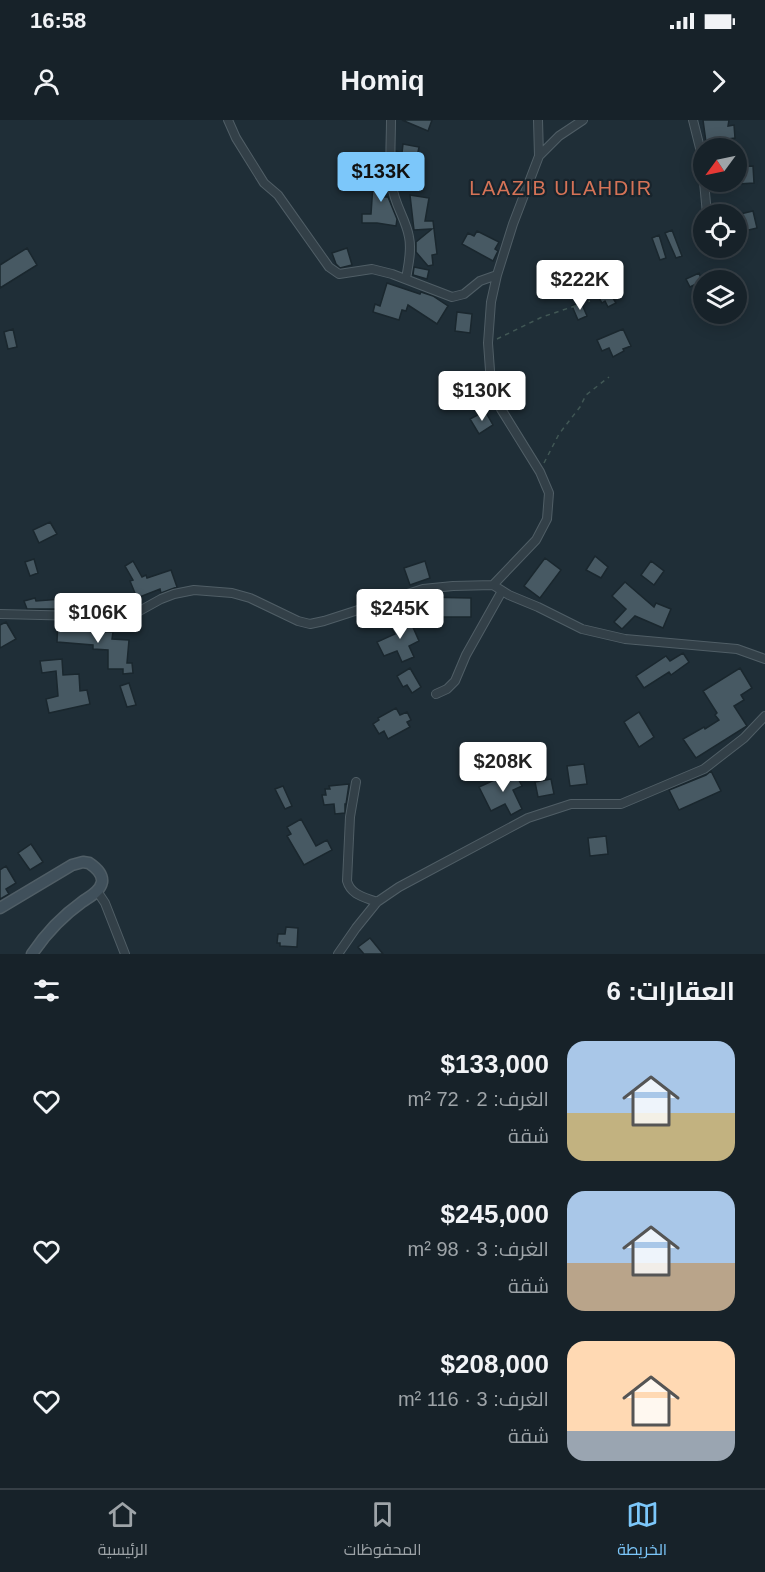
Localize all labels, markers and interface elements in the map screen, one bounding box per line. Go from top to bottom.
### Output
text: 16:58 [30,8,86,33]
icon: person [30,65,63,98]
icon: forward [702,65,735,98]
text: Homiq [341,66,425,96]
north arrow [693,138,747,192]
map controls [693,138,747,324]
pin: $133K [339,152,423,203]
text: $133K [352,160,410,182]
district label: LAAZIB ULAHDIR [469,177,653,199]
button: locate [693,204,747,258]
pin: $222K [538,260,622,311]
text: $222K [551,268,609,290]
button: layers [693,270,747,324]
pin: $130K [440,371,524,422]
text: $130K [453,379,511,401]
pin: $245K [358,589,442,640]
pin: $106K [56,593,140,644]
text: $245K [371,597,429,619]
text: $106K [69,601,127,623]
pin: $208K [461,742,545,793]
text: $208K [474,750,532,772]
icon: filters [30,974,63,1007]
text: العقارات: 6 [607,976,735,1006]
text: $133,000 [441,1049,549,1079]
icon: home [615,1065,687,1137]
icon: heart [30,1085,63,1118]
text: الغرف: 2 · 72 m² [408,1088,549,1110]
text: شقة [508,1125,549,1147]
text: $245,000 [441,1199,549,1229]
icon: home [615,1215,687,1287]
icon: heart [30,1235,63,1268]
text: الغرف: 3 · 98 m² [408,1238,549,1260]
text: شقة [508,1275,549,1297]
text: $208,000 [441,1349,549,1379]
icon: home [615,1365,687,1437]
icon: heart [30,1385,63,1418]
text: الغرف: 3 · 116 m² [398,1388,549,1410]
text: شقة [508,1425,549,1447]
tab: الرئيسية [98,1498,148,1564]
tab: المحفوظات [344,1498,422,1564]
tab: الخريطة [617,1498,667,1564]

